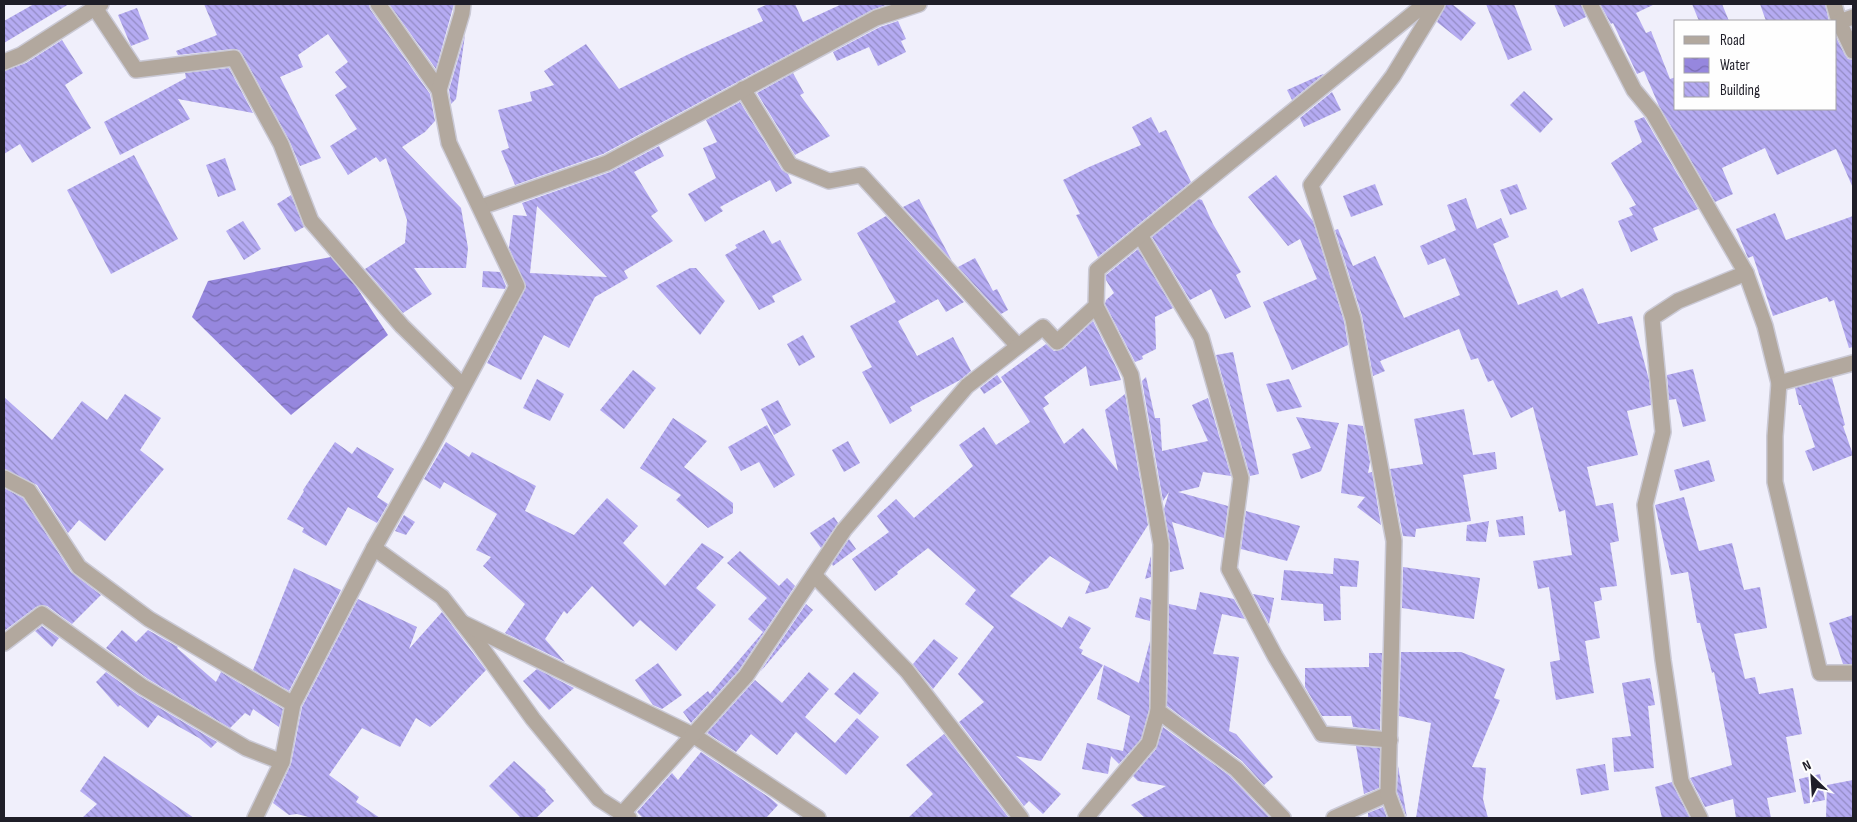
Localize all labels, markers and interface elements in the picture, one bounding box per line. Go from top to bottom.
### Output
legend [1674,20,1837,110]
text: Road [1720,31,1745,50]
text: Water [1720,56,1751,75]
text: Building [1720,81,1760,100]
north arrow [1787,752,1837,802]
text: N [1800,756,1814,775]

